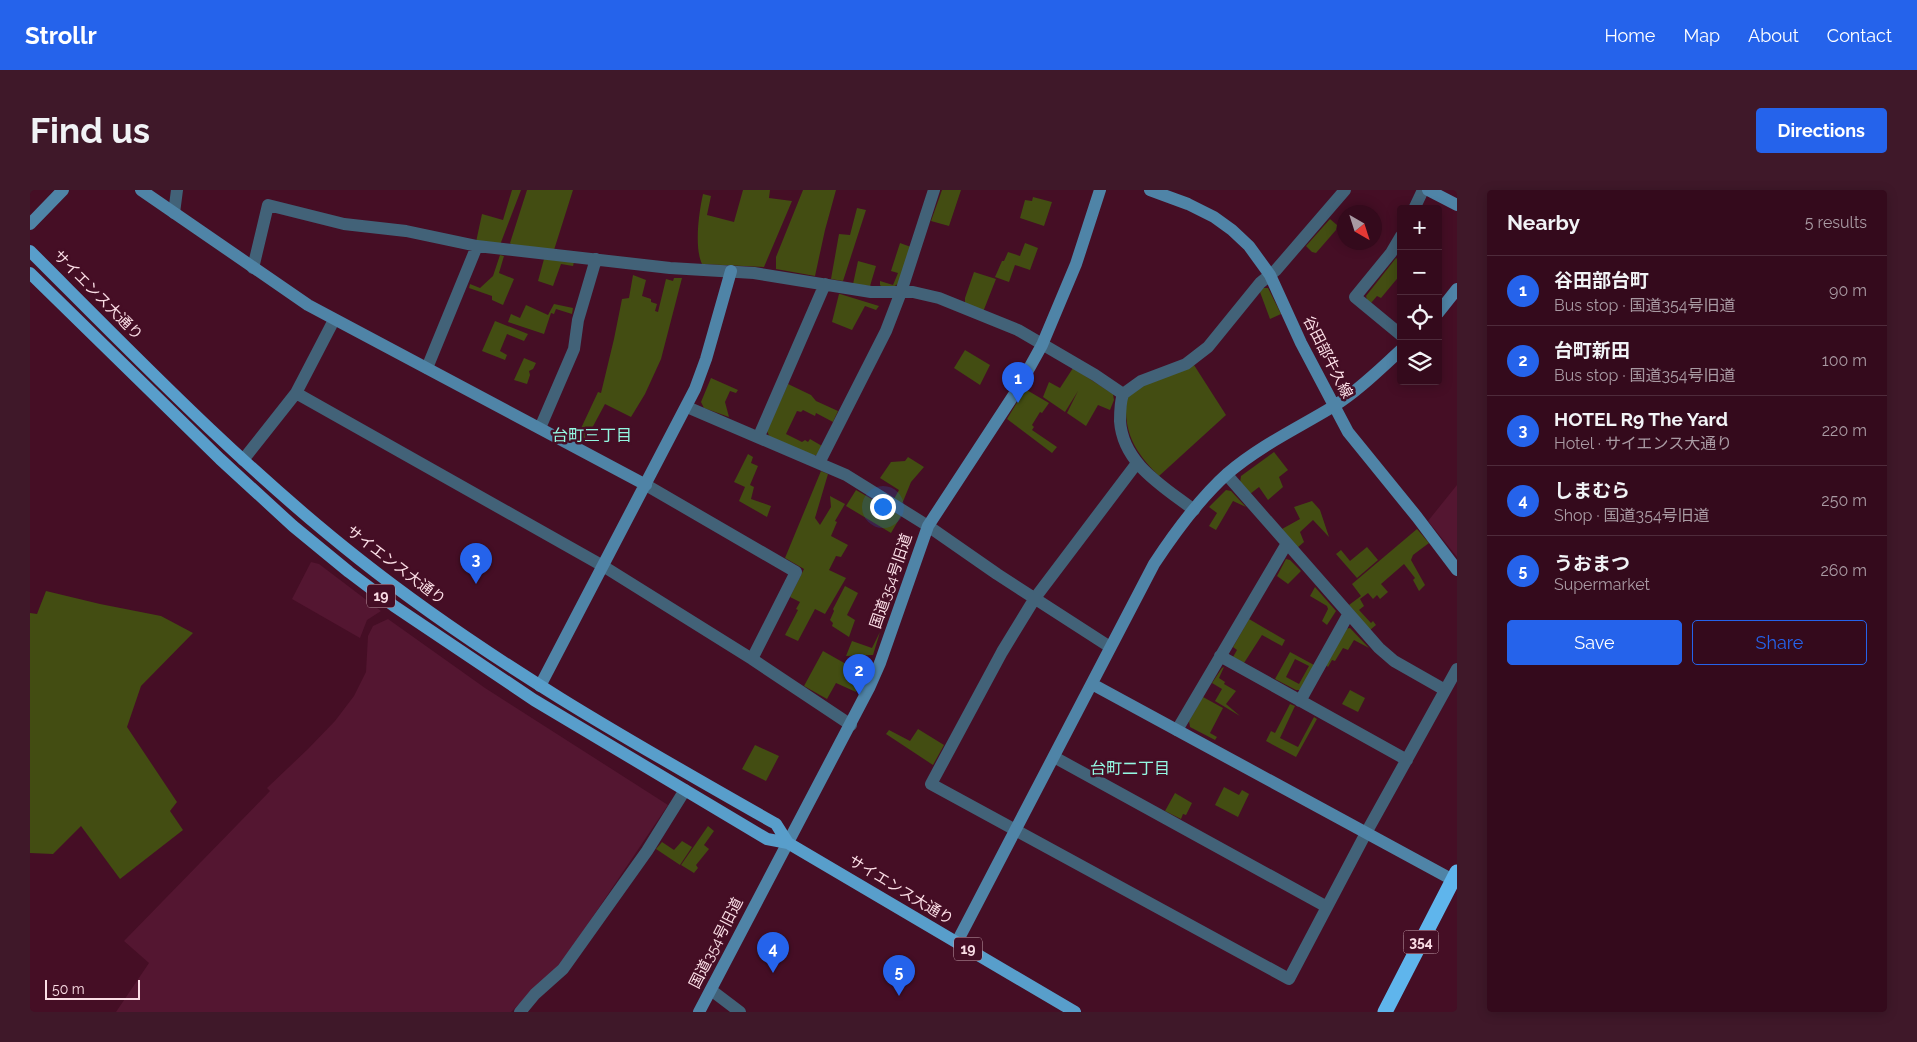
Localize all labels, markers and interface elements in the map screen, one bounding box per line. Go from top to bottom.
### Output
text: Strollr [25,21,97,50]
text: Home [1604,25,1655,46]
text: Map [1683,25,1720,46]
text: About [1748,25,1799,46]
text: Contact [1827,25,1892,46]
button: Directions [1756,108,1887,153]
text: Find us [30,110,150,151]
north arrow [1337,205,1382,250]
map controls [1397,205,1442,385]
button: + [1397,205,1442,250]
text: Nearby [1507,210,1580,235]
text: 5 results [1805,213,1867,232]
street label: サイエンス大通り [49,246,147,344]
button: − [1397,250,1442,295]
text: 谷田部台町 [1554,269,1649,291]
text: 1 [1519,281,1527,300]
text: 90 m [1829,281,1867,300]
button: locate [1397,295,1442,340]
text: Bus stop · 国道354号旧道 [1554,296,1736,315]
street label: 谷田部牛久線 [1300,313,1356,401]
text: 台町新田 [1554,339,1630,361]
button: layers [1397,340,1442,385]
text: 2 [1518,351,1528,370]
text: 100 m [1822,351,1867,370]
pin: 1 [1002,362,1034,403]
text: Bus stop · 国道354号旧道 [1554,366,1736,385]
text: HOTEL R9 The Yard [1554,408,1728,430]
text: 3 [1519,421,1527,440]
text: 220 m [1822,421,1867,440]
district label: 台町三丁目 [552,426,632,445]
text: Hotel · サイエンス大通り [1554,434,1732,453]
text: しまむら [1554,479,1630,501]
text: 4 [1518,491,1528,510]
text: 250 m [1821,491,1867,510]
your location [870,494,896,520]
text: Shop · 国道354号旧道 [1554,506,1710,525]
street label: サイエンス大通り [343,522,449,608]
street label: 国道354号旧道 [866,531,916,631]
pin: 3 [460,543,492,584]
text: うおまつ [1554,552,1630,574]
text: 5 [1519,561,1527,580]
text: 260 m [1820,561,1867,580]
text: Supermarket [1554,575,1650,594]
road number: 19 [367,584,395,608]
button: Save [1507,620,1682,665]
button: Share [1692,620,1867,665]
pin: 2 [843,654,875,695]
district label: 台町二丁目 [1090,759,1170,778]
street label: サイエンス大通り [845,851,957,929]
street label: 国道354号旧道 [685,895,747,991]
road number: 354 [1404,930,1438,954]
pin: 4 [757,932,789,973]
road number: 19 [954,938,982,961]
pin: 5 [883,955,915,996]
scale bar [45,977,140,1000]
text: 50 m [52,981,85,997]

